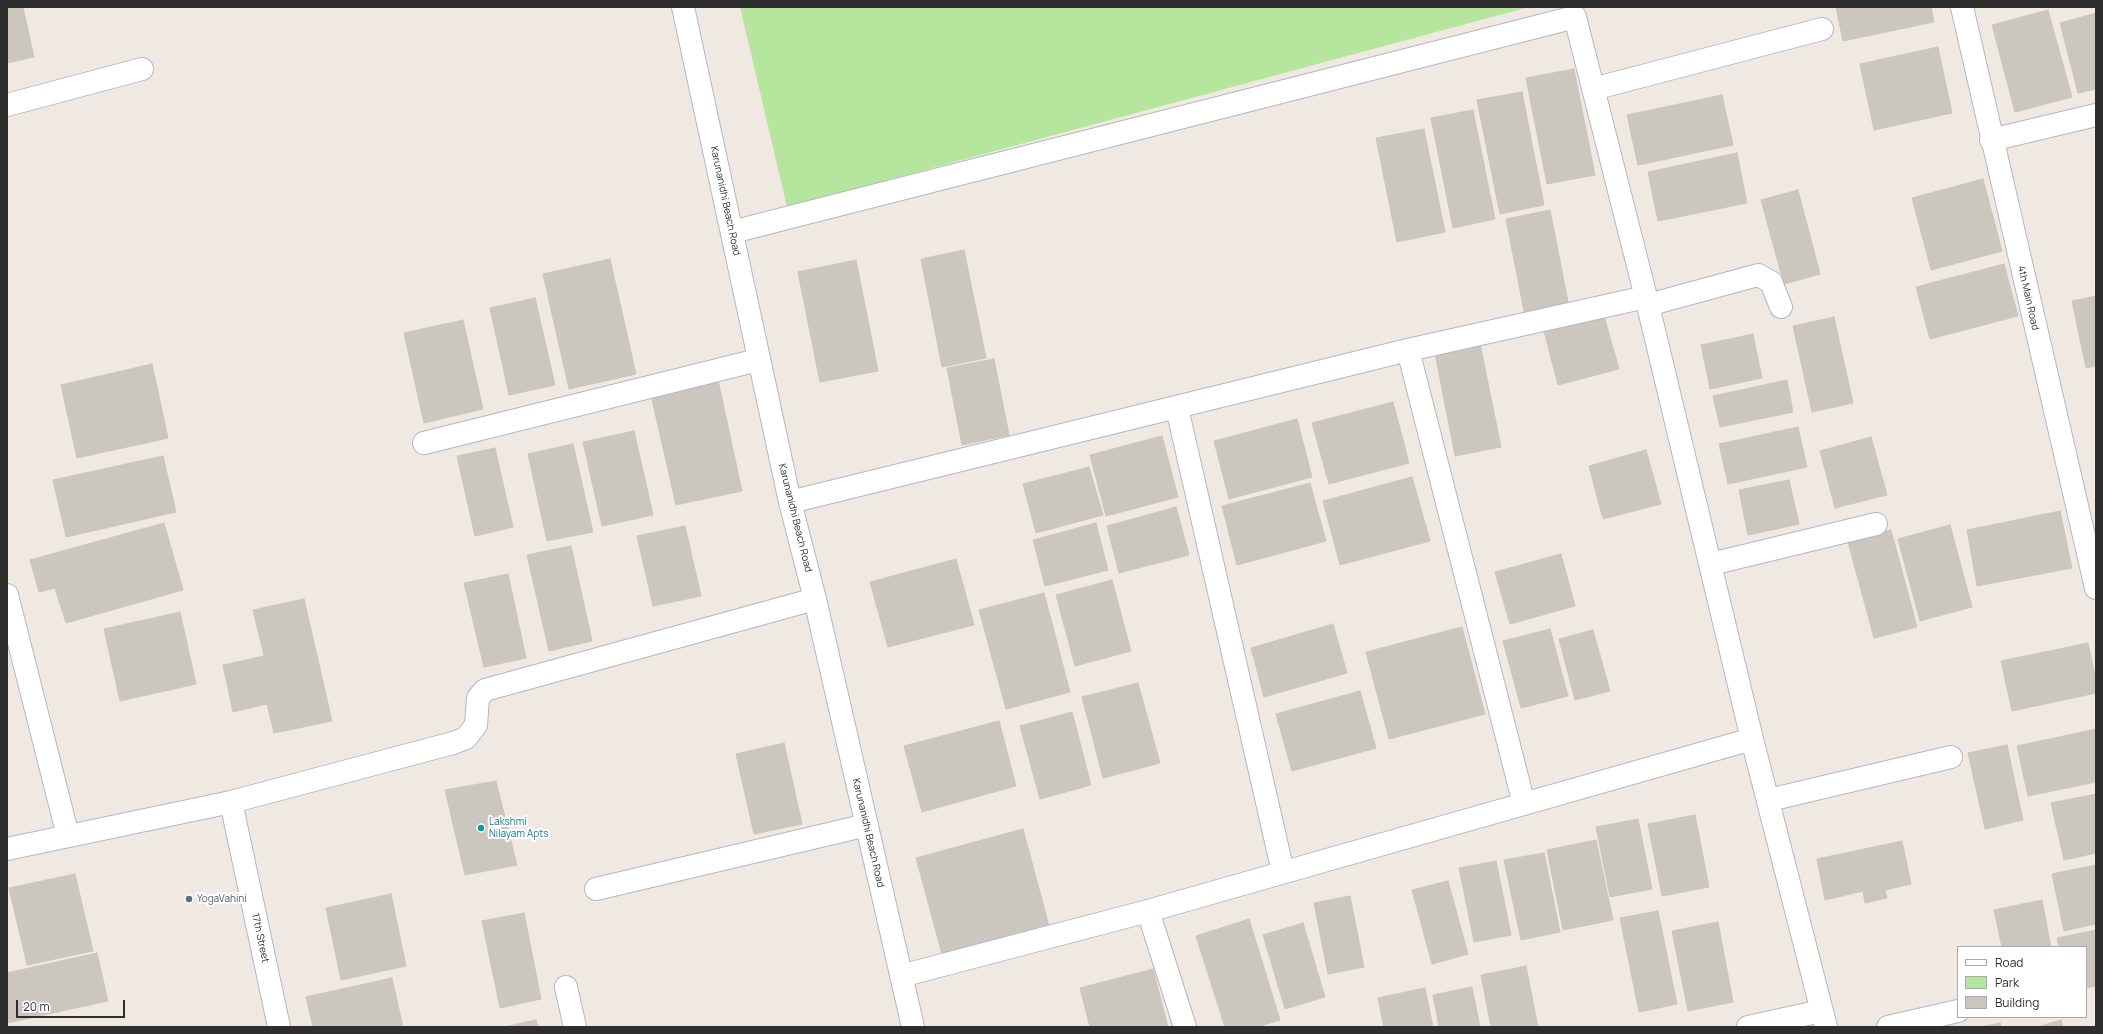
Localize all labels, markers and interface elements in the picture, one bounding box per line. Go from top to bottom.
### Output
street label: Karunanidhi Beach Road [708,145,742,257]
street label: 4th Main Road [2015,265,2041,331]
street label: Karunanidhi Beach Road [776,462,814,574]
street label: Karunanidhi Beach Road [850,777,886,889]
place label: Lakshmi Nilayam Apts [489,816,548,840]
marker: Lakshmi Nilayam Apts [476,823,486,833]
place label: YogaVahini [197,893,247,905]
marker: YogaVahini [184,894,194,904]
street label: 17th Street [249,912,271,964]
legend [1957,946,2087,1018]
text: Road [1995,954,2023,971]
text: Park [1995,974,2019,991]
scale bar [18,992,127,1018]
text: Building [1995,994,2039,1011]
text: 20 m [23,998,50,1015]

